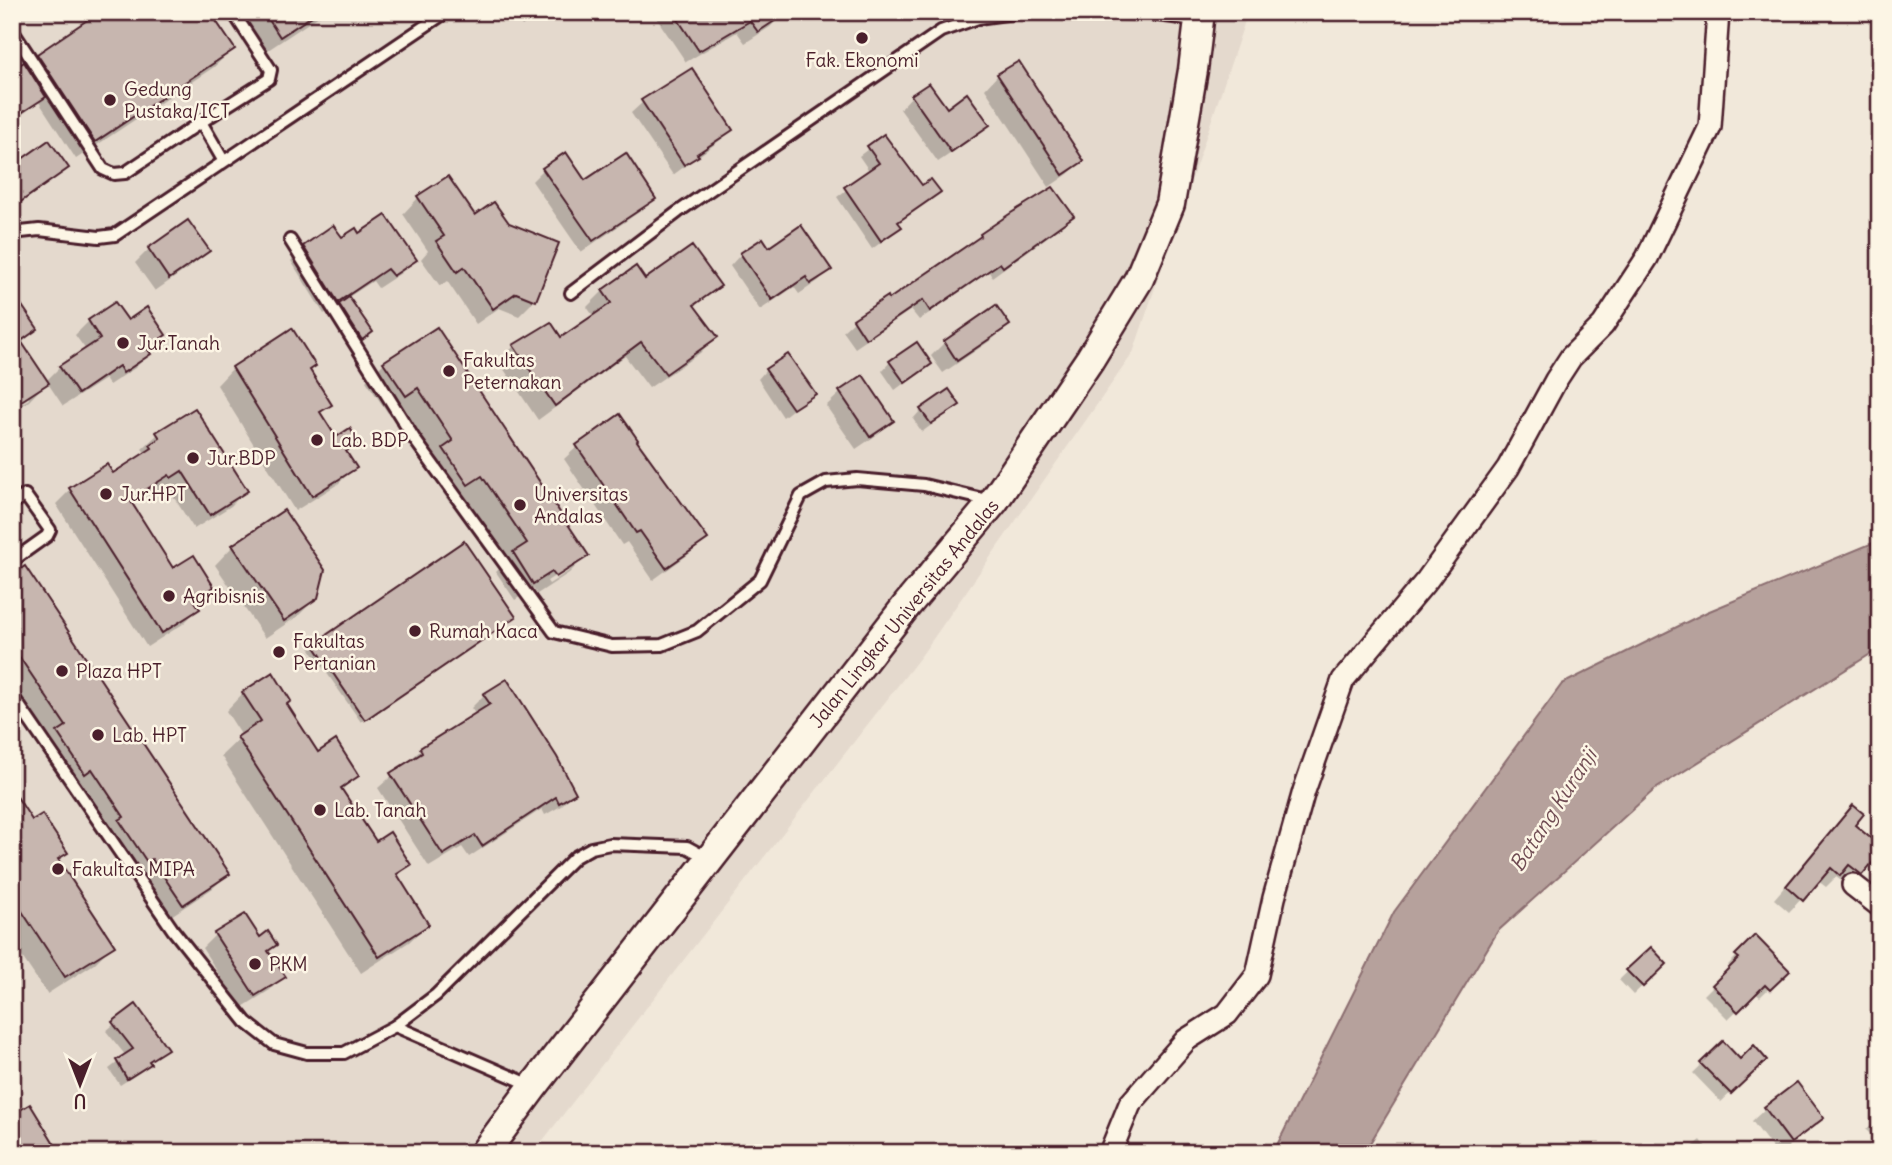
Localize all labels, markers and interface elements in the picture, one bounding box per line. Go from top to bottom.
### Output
marker: Fak. Ekonomi [854,30,870,46]
place label: Fak. Ekonomi [806,48,918,72]
place label: Gedung Pustaka/ICT [124,77,230,123]
marker: Gedung Pustaka/ICT [102,92,118,108]
place label: Jur.Tanah [137,331,220,355]
marker: Jur.Tanah [115,335,131,351]
place label: Fakultas Peternakan [463,348,561,394]
marker: Fakultas Peternakan [441,363,457,379]
place label: Lab. BDP [331,428,408,452]
marker: Lab. BDP [309,432,325,448]
place label: Jur.BDP [207,446,276,470]
marker: Jur.BDP [185,450,201,466]
place label: Jur.HPT [120,482,186,506]
place label: Universitas Andalas [534,482,628,528]
marker: Jur.HPT [98,486,114,502]
street label: Jalan Lingkar Universitas Andalas [804,494,1004,732]
marker: Universitas Andalas [512,497,528,513]
place label: Agribisnis [183,584,265,608]
marker: Agribisnis [161,588,177,604]
place label: Rumah Kaca [429,619,538,643]
marker: Rumah Kaca [407,623,423,639]
place label: Fakultas Pertanian [293,629,376,675]
marker: Fakultas Pertanian [271,644,287,660]
place label: Plaza HPT [76,659,162,683]
marker: Plaza HPT [54,663,70,679]
place label: Lab. HPT [112,723,187,747]
marker: Lab. HPT [90,727,106,743]
water label: Batang Kuranji [1503,742,1604,876]
place label: Lab. Tanah [334,798,426,822]
marker: Lab. Tanah [312,802,328,818]
place label: Fakultas MIPA [72,857,195,881]
marker: Fakultas MIPA [50,861,66,877]
place label: PKM [269,952,308,976]
marker: PKM [247,956,263,972]
north arrow [46,1050,116,1120]
text: U [74,1089,86,1113]

